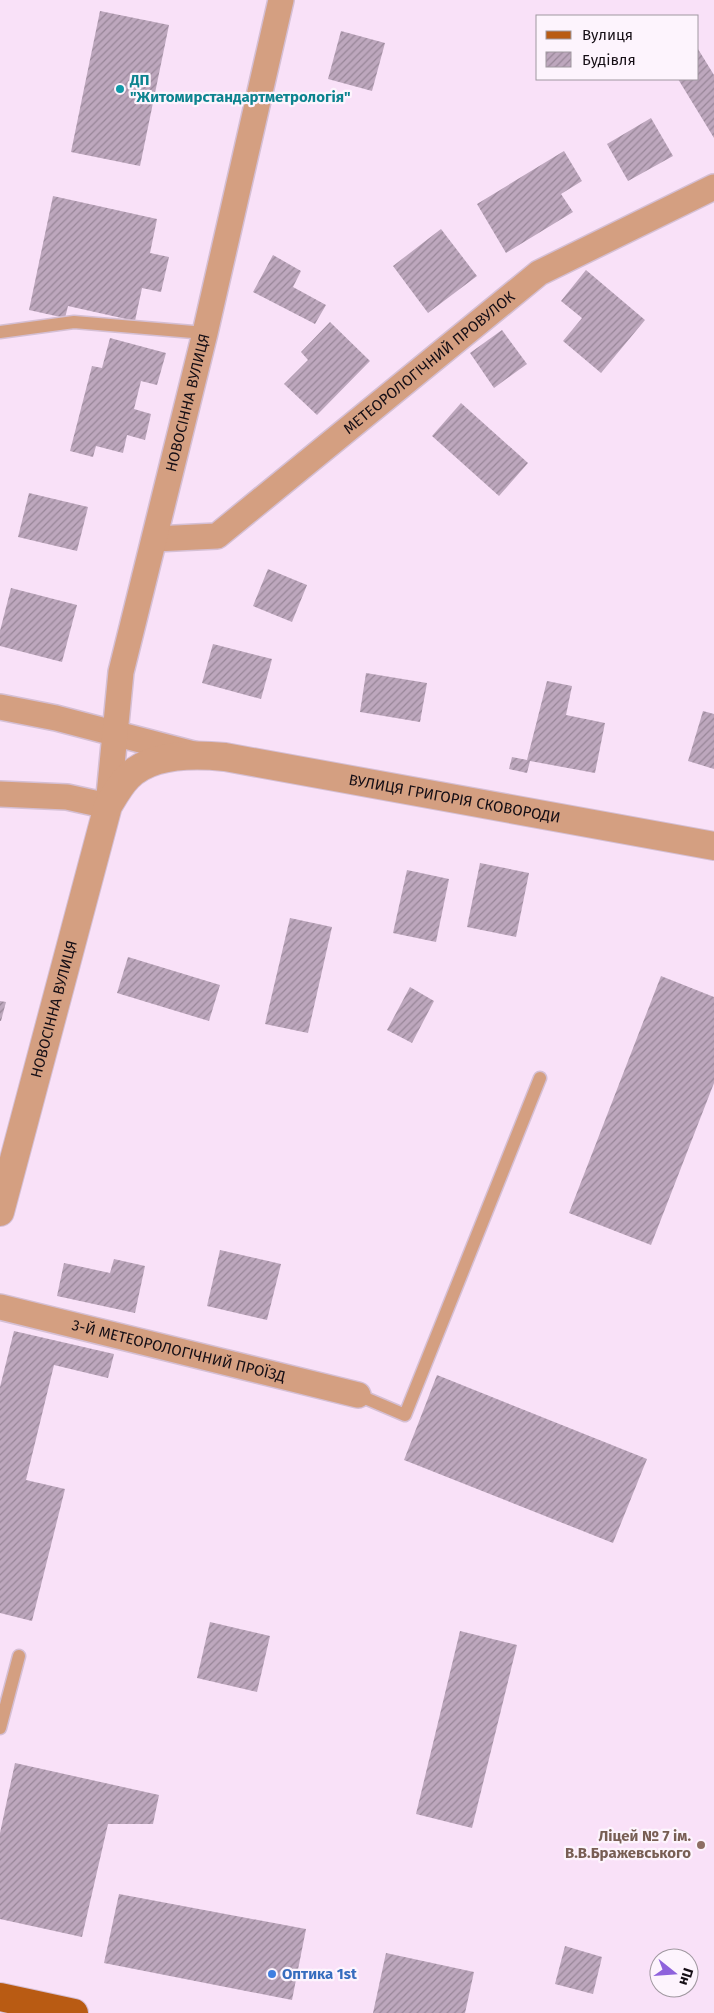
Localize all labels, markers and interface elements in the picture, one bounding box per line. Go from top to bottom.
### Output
legend [536,15,699,80]
text: Вулиця [582,26,633,44]
text: Будівля [582,51,636,69]
place label: ДП "Житомирстандартметрологія" [129,71,351,106]
marker: ДП "Житомирстандартметрологія" [114,83,126,95]
street label: МЕТЕОРОЛОГІЧНИЙ ПРОВУЛОК [340,287,518,438]
street label: НОВОСІННА ВУЛИЦЯ [162,332,213,474]
street label: ВУЛИЦЯ ГРИГОРІЯ СКОВОРОДИ [347,771,562,827]
street label: НОВОСІННА ВУЛИЦЯ [27,938,81,1080]
street label: 3-Й МЕТЕОРОЛОГІЧНИЙ ПРОЇЗД [70,1316,287,1386]
place label: Ліцей № 7 ім. В.В.Бражевського [565,1827,691,1862]
marker: Ліцей № 7 ім. В.В.Бражевського [695,1839,707,1851]
north arrow [649,1948,699,1998]
place label: Оптика 1st [282,1965,357,1983]
text: Пн [675,1966,697,1988]
marker: Оптика 1st [266,1968,278,1980]

